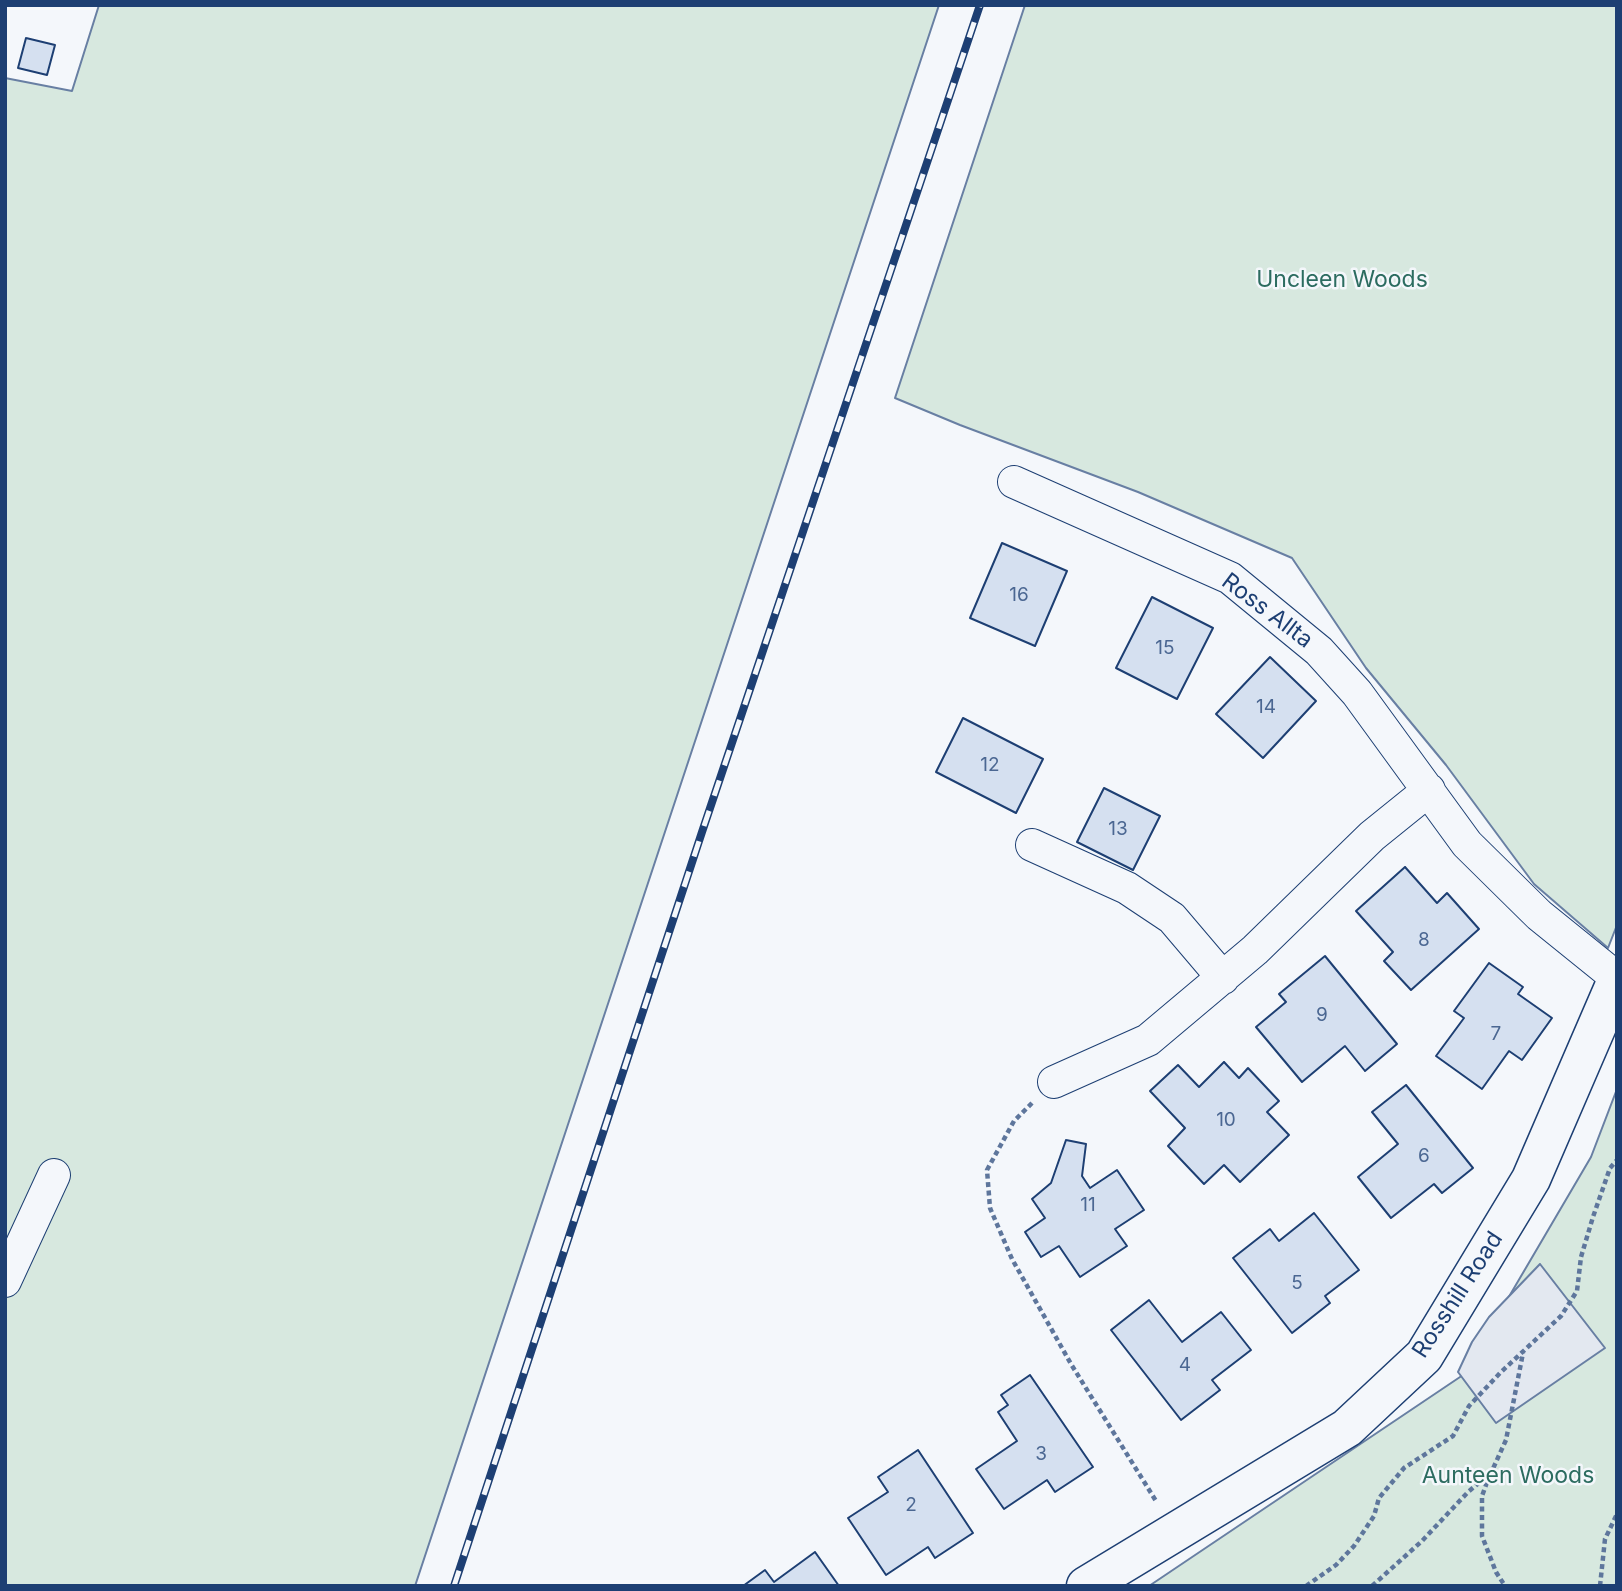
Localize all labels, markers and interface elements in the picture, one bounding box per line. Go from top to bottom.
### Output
park label: Uncleen Woods [1256,266,1428,294]
street label: Ross Allta [1216,568,1318,654]
house number: 16 [1009,584,1029,606]
house number: 15 [1155,637,1175,659]
house number: 14 [1256,696,1276,718]
house number: 12 [980,754,1000,776]
house number: 13 [1108,818,1128,840]
house number: 8 [1418,929,1430,951]
house number: 9 [1316,1004,1328,1026]
house number: 7 [1491,1023,1501,1045]
house number: 10 [1216,1109,1236,1131]
house number: 6 [1418,1145,1430,1167]
house number: 11 [1080,1194,1096,1216]
street label: Rosshill Road [1407,1227,1509,1363]
house number: 5 [1291,1272,1303,1294]
house number: 4 [1179,1354,1191,1376]
house number: 3 [1035,1443,1047,1465]
park label: Aunteen Woods [1422,1462,1594,1490]
house number: 2 [905,1494,917,1516]

